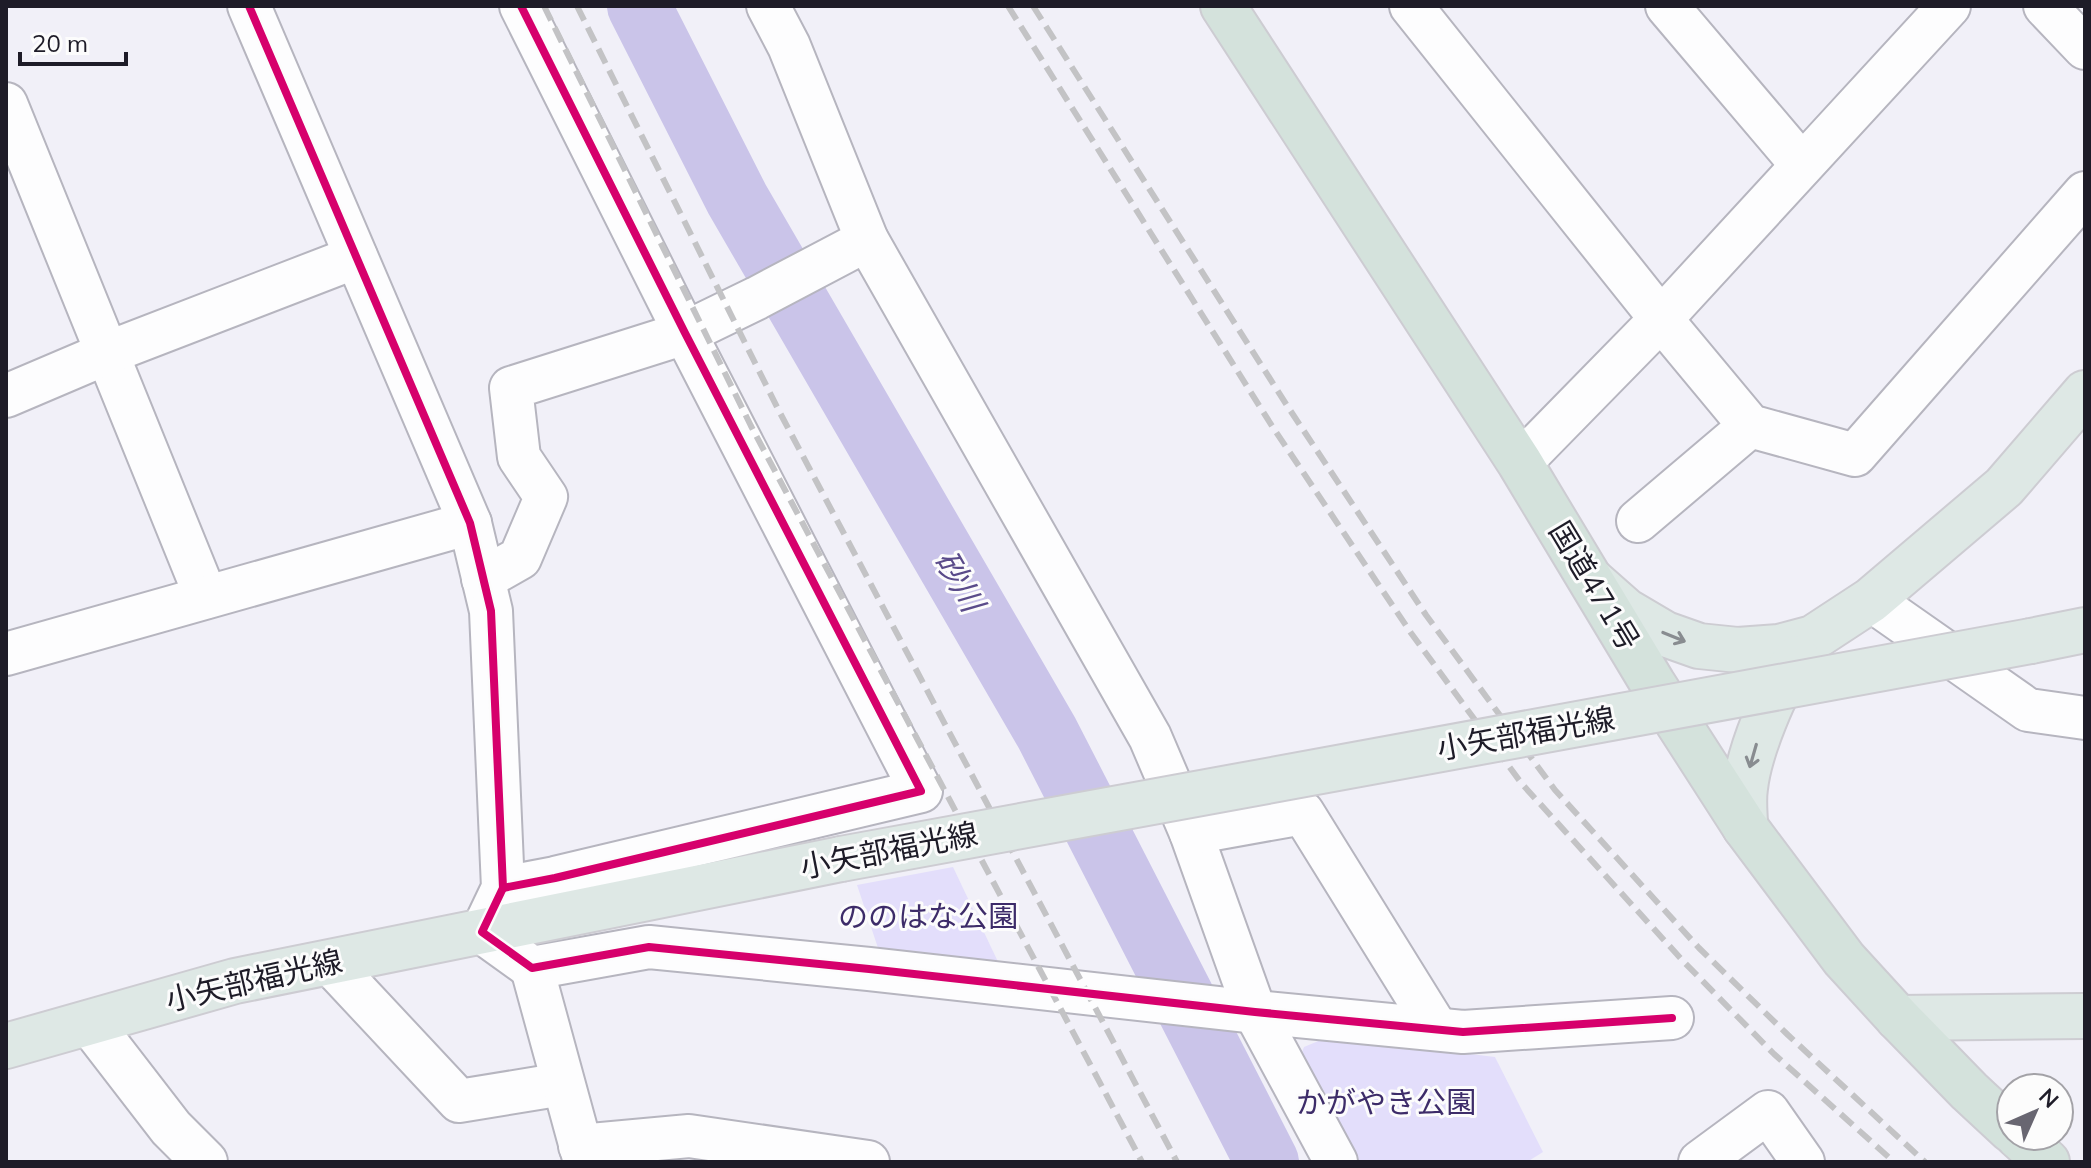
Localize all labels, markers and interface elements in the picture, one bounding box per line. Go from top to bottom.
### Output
scale bar [20,16,126,66]
text: 20 m [32,28,88,58]
street label: 国道471号 [1541,514,1648,657]
water label: 砂川 [927,543,995,621]
one-way arrow [1661,630,1685,645]
street label: 小矢部福光線 [1434,699,1618,767]
one-way arrow [1745,742,1760,768]
street label: 小矢部福光線 [797,814,981,886]
park label: ののはな公園 [838,897,1018,935]
street label: 小矢部福光線 [162,941,346,1019]
north arrow [1995,1072,2075,1152]
text: N [2033,1082,2065,1114]
park label: かがやき公園 [1296,1083,1476,1121]

